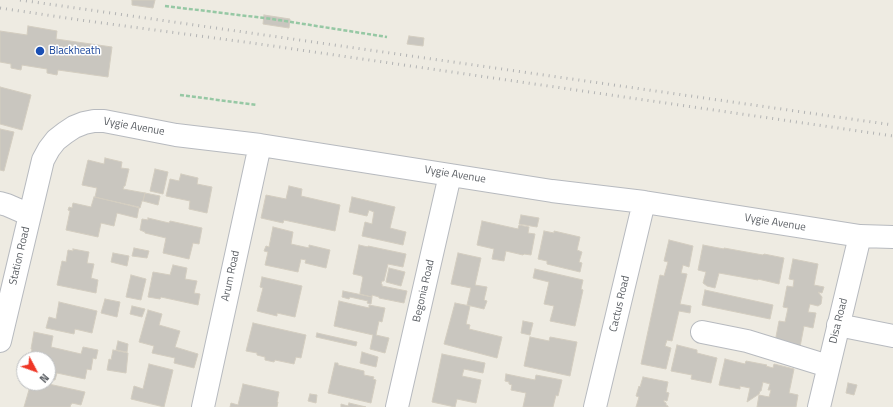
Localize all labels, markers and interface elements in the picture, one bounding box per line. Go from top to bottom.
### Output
place label: Blackheath [49,44,101,58]
marker: Blackheath [34,45,46,57]
street label: Vygie Avenue [102,115,166,139]
street label: Vygie Avenue [423,164,487,186]
street label: Vygie Avenue [743,212,807,234]
street label: Station Road [7,226,33,286]
street label: Arum Road [219,249,243,303]
street label: Begonia Road [410,258,438,324]
street label: Cactus Road [607,275,633,333]
street label: Disa Road [827,297,851,345]
north arrow [16,351,56,391]
text: N [36,370,53,386]

